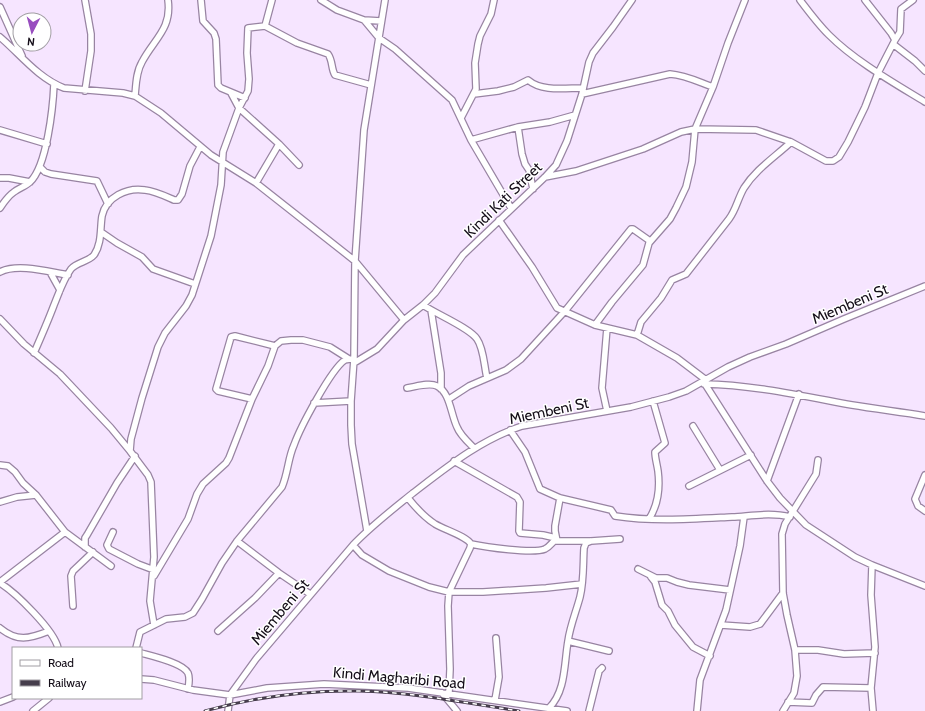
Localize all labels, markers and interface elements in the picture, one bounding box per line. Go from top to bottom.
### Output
north arrow [12,12,52,52]
text: N [26,35,36,49]
street label: Kindi Kati Street [460,158,546,242]
street label: Miembeni St [809,280,891,328]
street label: Miembeni St [508,394,590,428]
street label: Miembeni St [247,575,313,649]
legend [12,647,142,699]
text: Road [48,655,74,670]
street label: Kindi Magharibi Road [332,663,466,693]
text: Railway [48,675,86,690]

